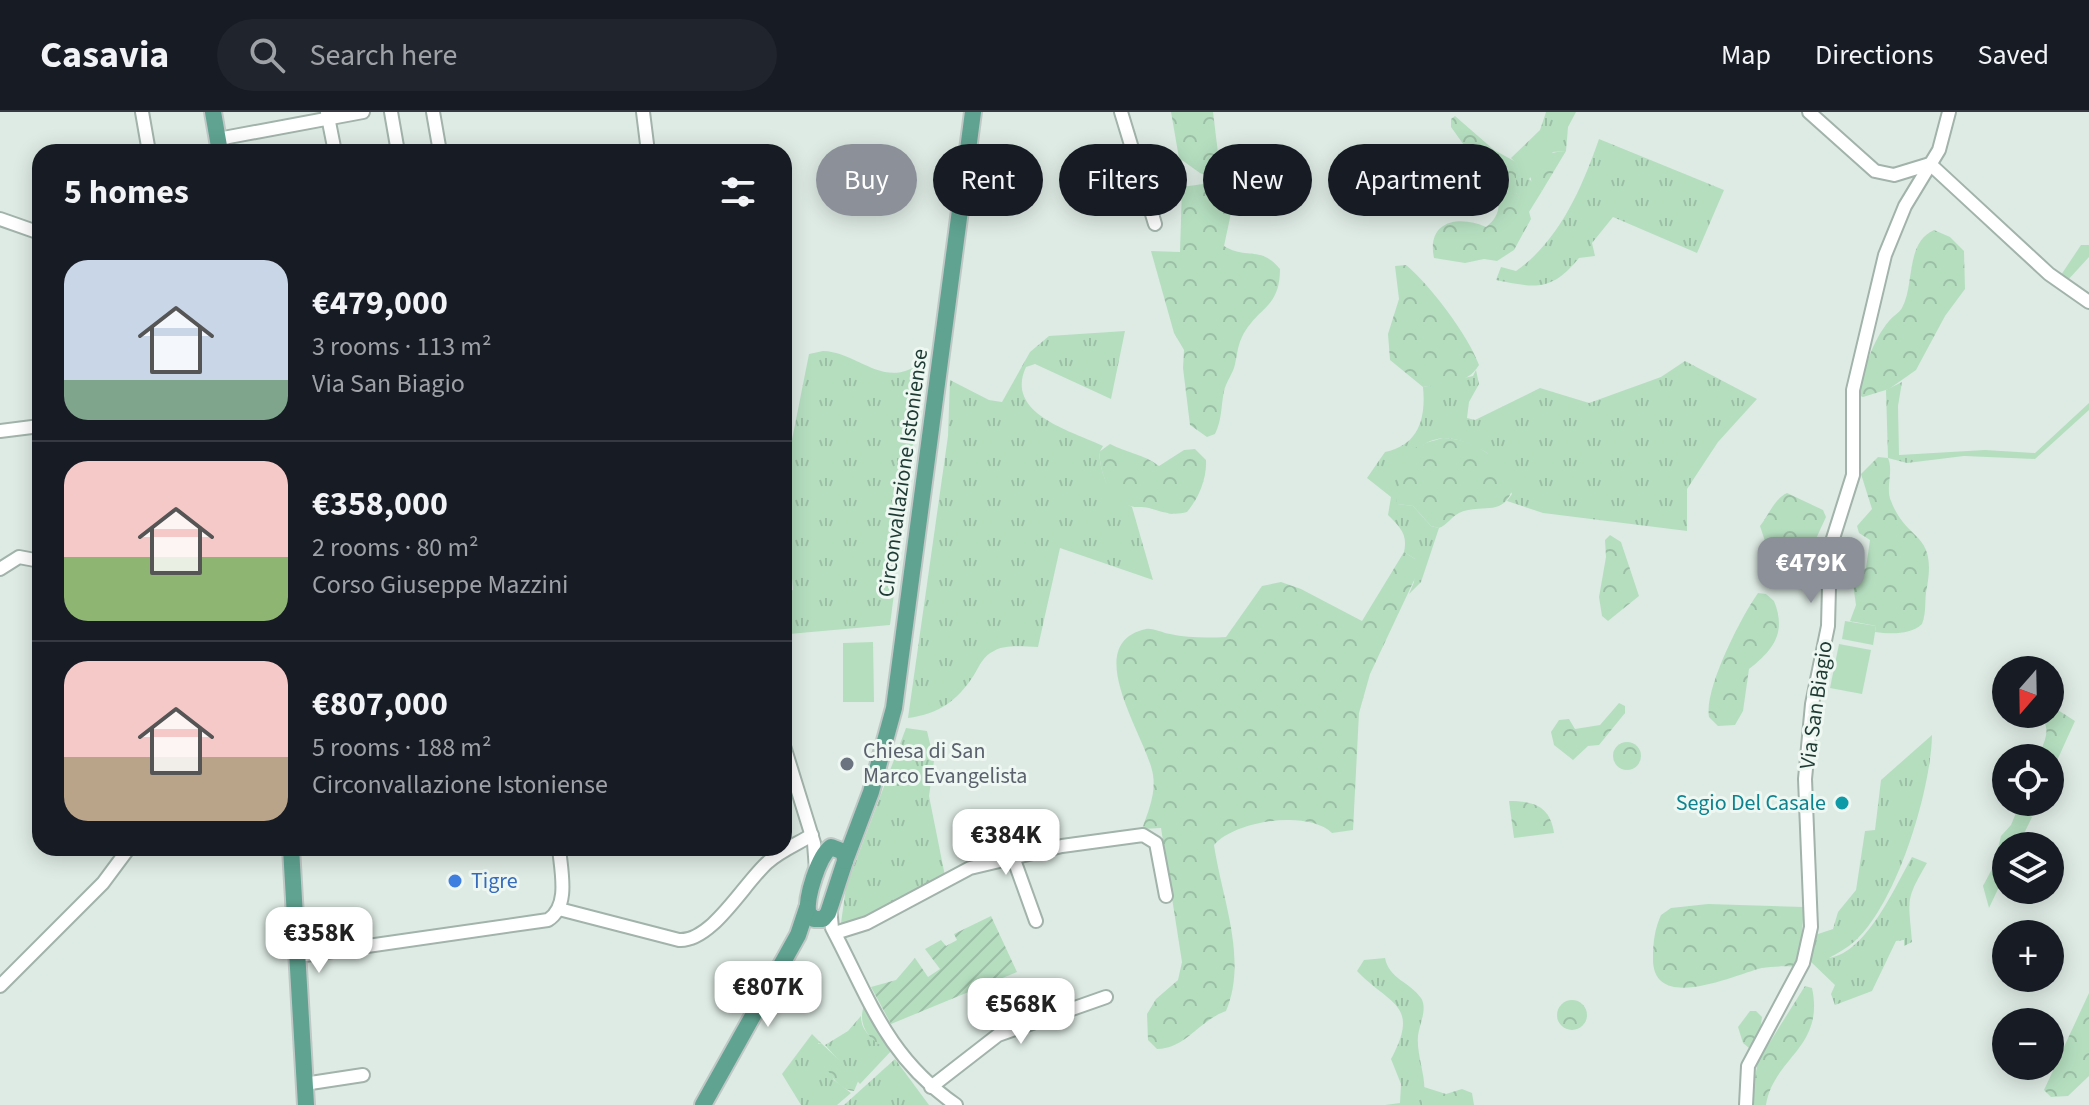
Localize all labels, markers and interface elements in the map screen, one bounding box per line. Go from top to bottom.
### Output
search box [217,19,777,91]
text: Casavia [40,28,169,82]
icon: search [245,33,289,77]
text: Search here [309,34,457,77]
text: Map [1721,35,1771,75]
text: Directions [1815,35,1934,75]
text: Saved [1978,35,2049,75]
chip: Buy [816,144,917,216]
chip: Rent [933,144,1043,216]
chip: Filters [1059,144,1187,216]
chip: New [1203,144,1312,216]
chip: Apartment [1328,144,1509,216]
text: 5 homes [64,168,189,217]
icon: filters [716,170,760,214]
text: €479,000 [312,279,448,328]
icon: home [128,292,224,388]
text: 3 rooms · 113 m² [312,328,491,365]
street label: Circonvallazione Istoniense [870,347,936,599]
text: Via San Biagio [312,365,465,402]
text: €358,000 [312,480,448,529]
icon: home [128,493,224,589]
text: 2 rooms · 80 m² [312,529,479,566]
pin: €479K [1755,537,1867,605]
text: €479K [1776,544,1846,581]
text: Corso Giuseppe Mazzini [312,566,569,603]
street label: Via San Biagio [1791,639,1841,771]
north arrow [1992,656,2064,728]
map controls [1992,656,2064,1080]
text: €807,000 [312,680,448,729]
icon: home [128,693,224,789]
text: 5 rooms · 188 m² [312,729,491,766]
place label: Chiesa di San Marco Evangelista [863,735,1027,792]
button: locate [1992,744,2064,816]
marker: Chiesa di San Marco Evangelista [838,755,856,773]
text: Circonvallazione Istoniense [312,766,608,803]
place label: Segio Del Casale [1676,787,1826,819]
marker: Segio Del Casale [1833,794,1851,812]
pin: €384K [950,809,1062,877]
text: €384K [971,816,1041,853]
button: layers [1992,832,2064,904]
place label: Tigre [471,865,518,897]
marker: Tigre [446,872,464,890]
pin: €358K [263,907,375,975]
text: €358K [284,914,354,951]
button: + [1992,920,2064,992]
pin: €807K [712,961,824,1029]
text: €807K [733,968,803,1005]
pin: €568K [965,978,1077,1046]
text: €568K [986,985,1056,1022]
button: − [1992,1008,2064,1080]

